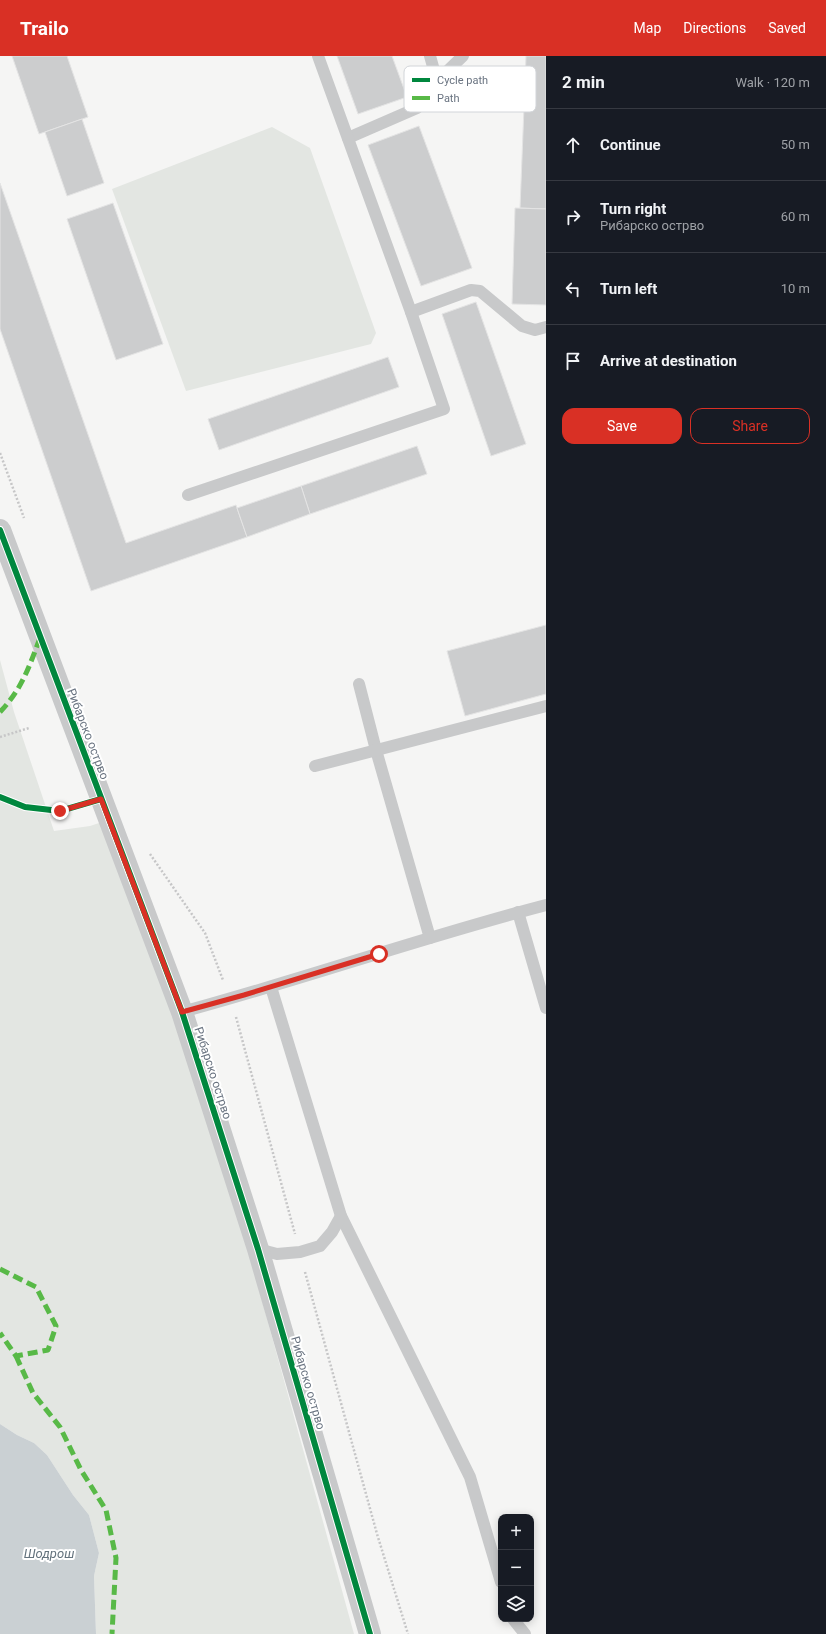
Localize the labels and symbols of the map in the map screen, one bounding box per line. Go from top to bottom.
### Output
legend [404,66,536,112]
text: Cycle path [437,74,488,87]
text: Path [437,92,460,105]
street label: Рибарско острво [64,687,112,782]
route end [51,802,69,820]
route start [370,945,388,963]
street label: Рибарско острво [191,1025,235,1121]
street label: Рибарско острво [288,1335,328,1431]
water label: Шодрош [24,1546,74,1561]

